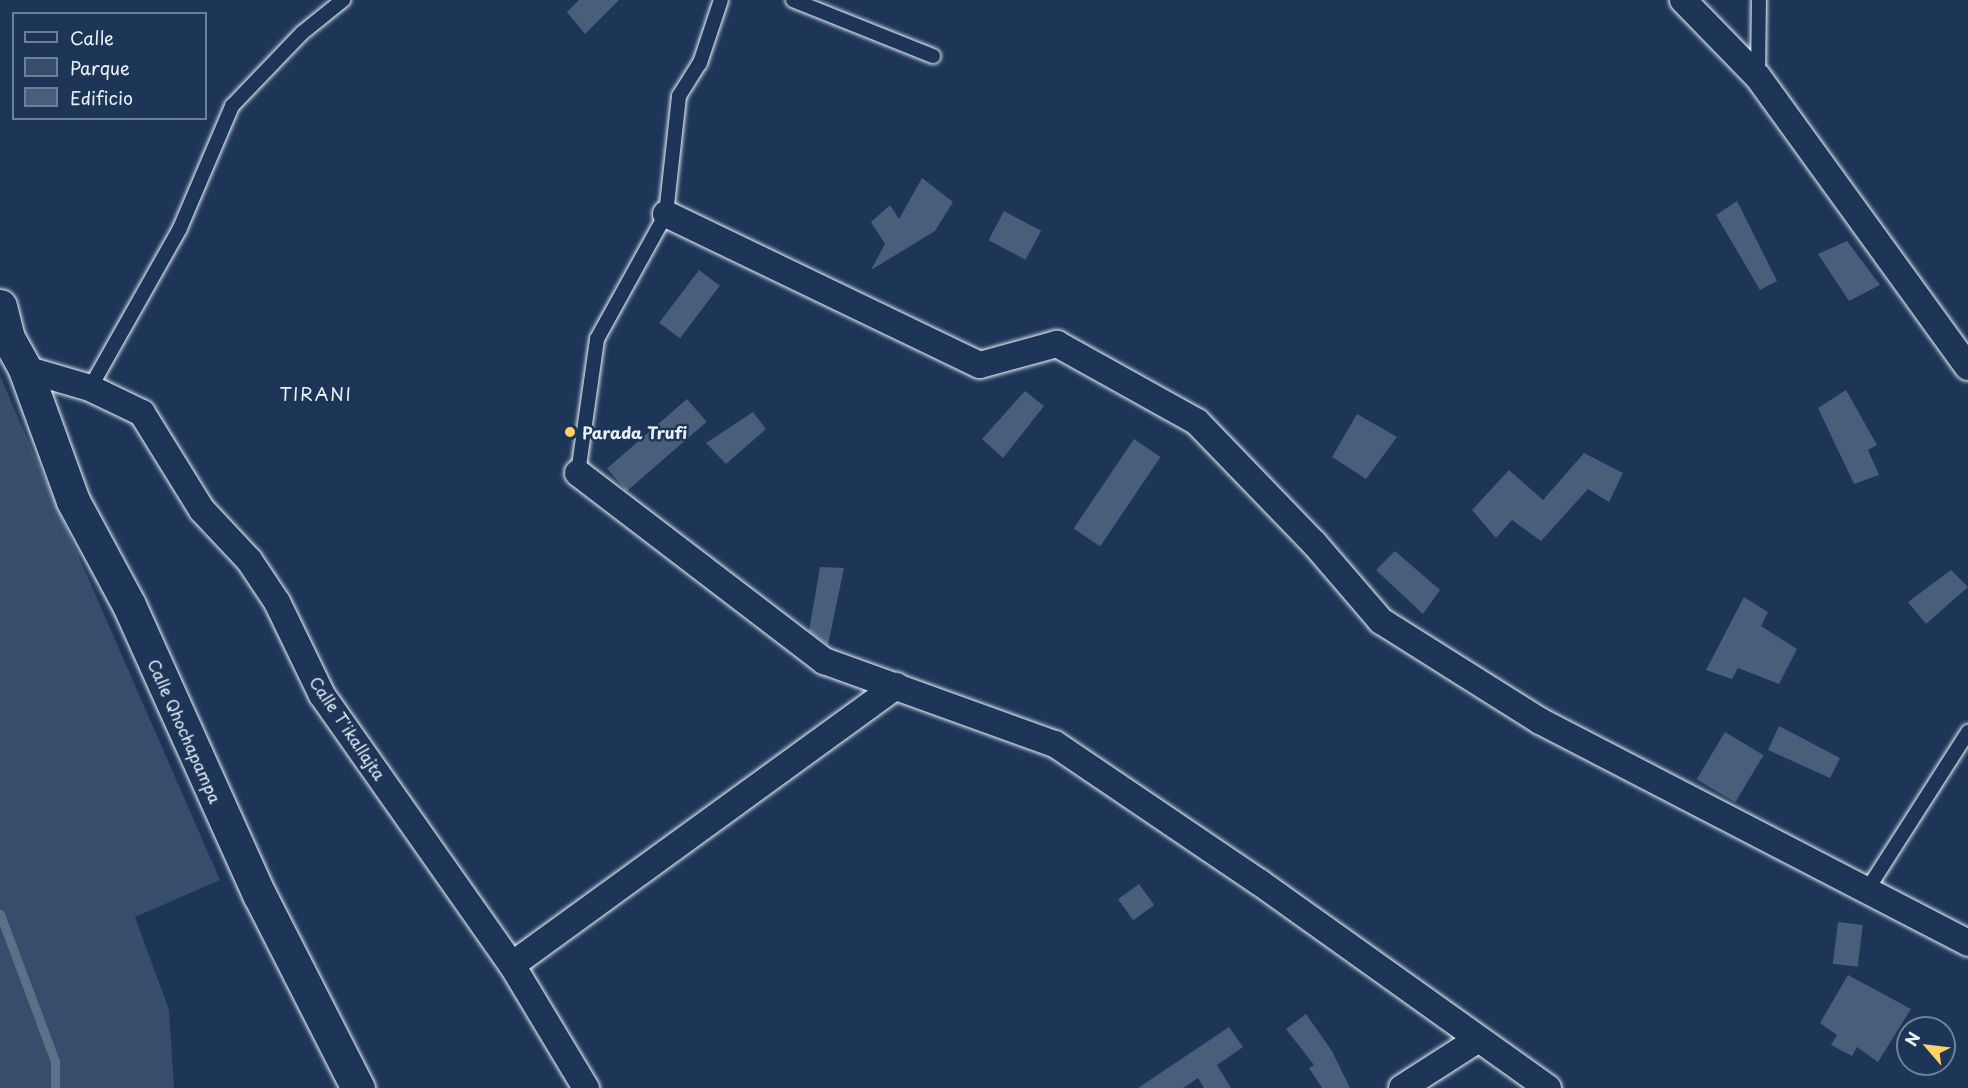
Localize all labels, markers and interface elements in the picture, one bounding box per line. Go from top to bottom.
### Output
legend [12,12,207,120]
text: Calle [70,24,114,51]
text: Parque [70,54,130,81]
text: Edificio [70,84,133,111]
district label: TIRANI [280,383,352,405]
place label: Parada Trufi [582,422,686,442]
marker: Parada Trufi [563,425,577,439]
street label: Calle Qhochapampa [144,656,226,806]
street label: Calle T'ikallajta [306,672,390,784]
north arrow [1896,1016,1956,1076]
text: N [1898,1027,1925,1050]

